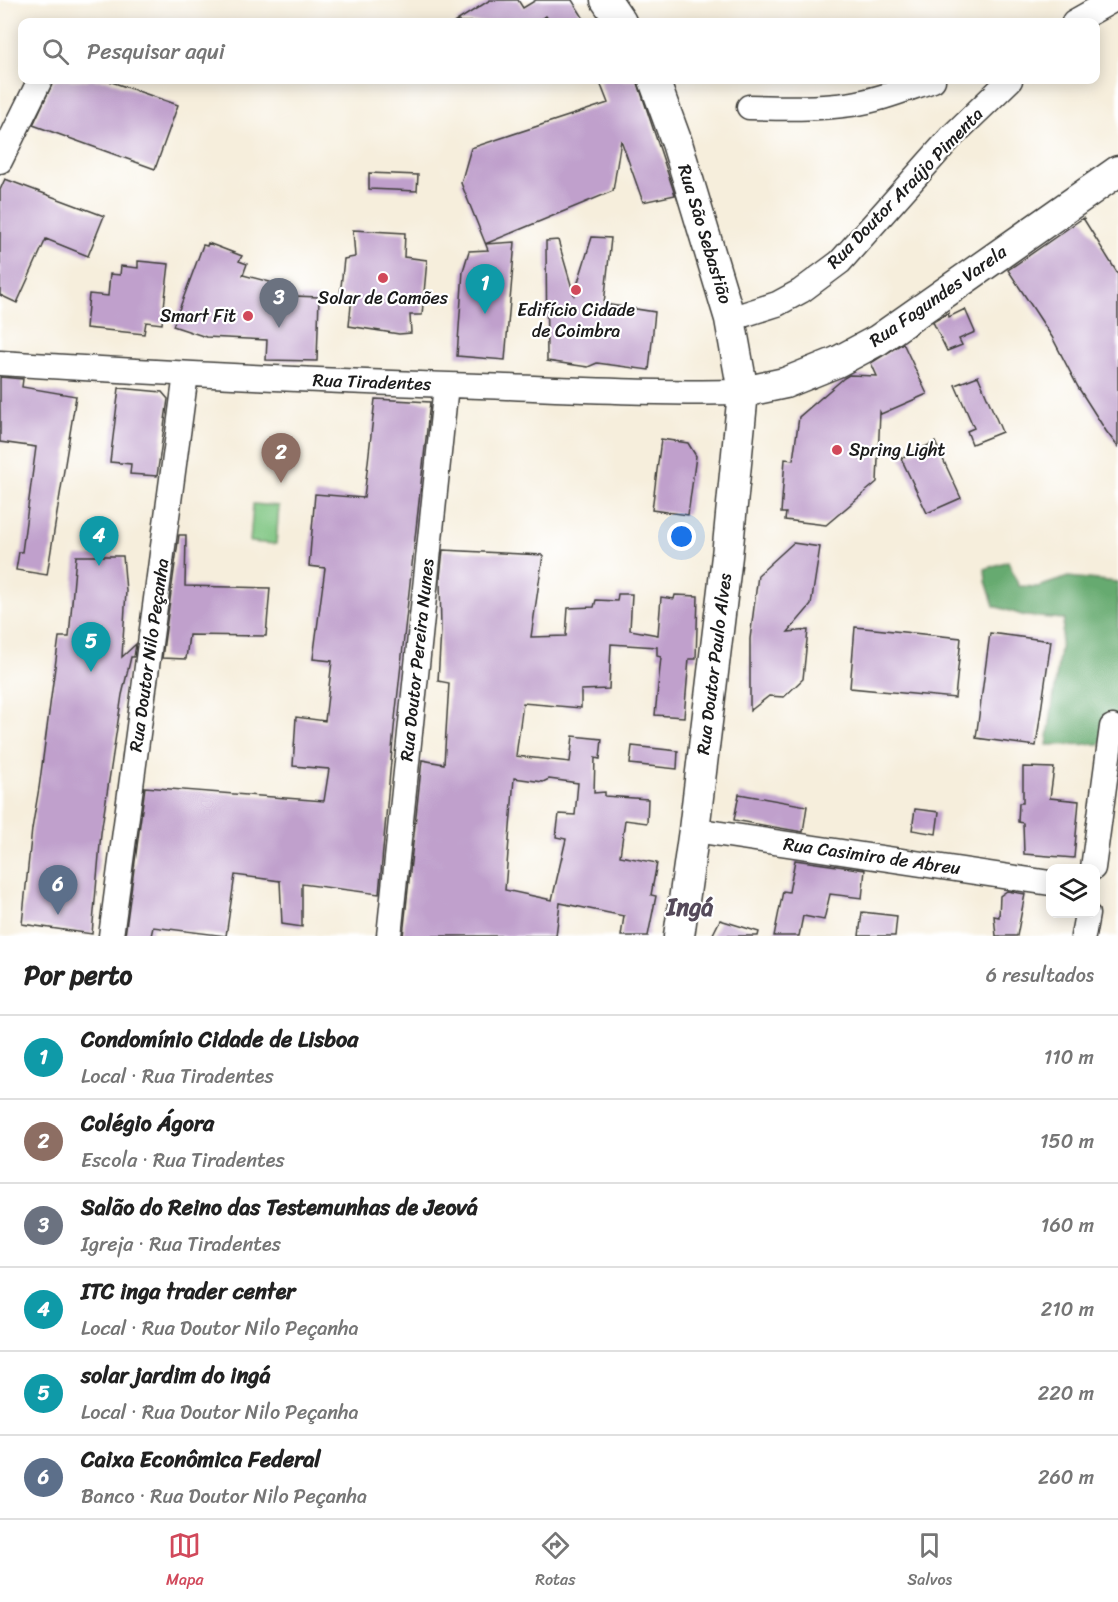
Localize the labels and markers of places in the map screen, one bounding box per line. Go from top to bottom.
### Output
pin: 1 [466,264,504,314]
marker: Solar de Camões [376,271,390,285]
pin: 3 [260,278,298,328]
place label: Solar de Camões [318,282,449,314]
marker: Edifício Cidade de Coimbra [569,283,583,297]
place label: Edifício Cidade de Coimbra [517,294,635,347]
place label: Smart Fit [160,300,236,332]
marker: Smart Fit [241,309,255,323]
pin: 2 [262,434,300,483]
place label: Spring Light [849,434,946,466]
marker: Spring Light [830,443,844,457]
pin: 4 [80,516,118,566]
pin: 5 [72,622,110,672]
pin: 6 [38,866,78,915]

